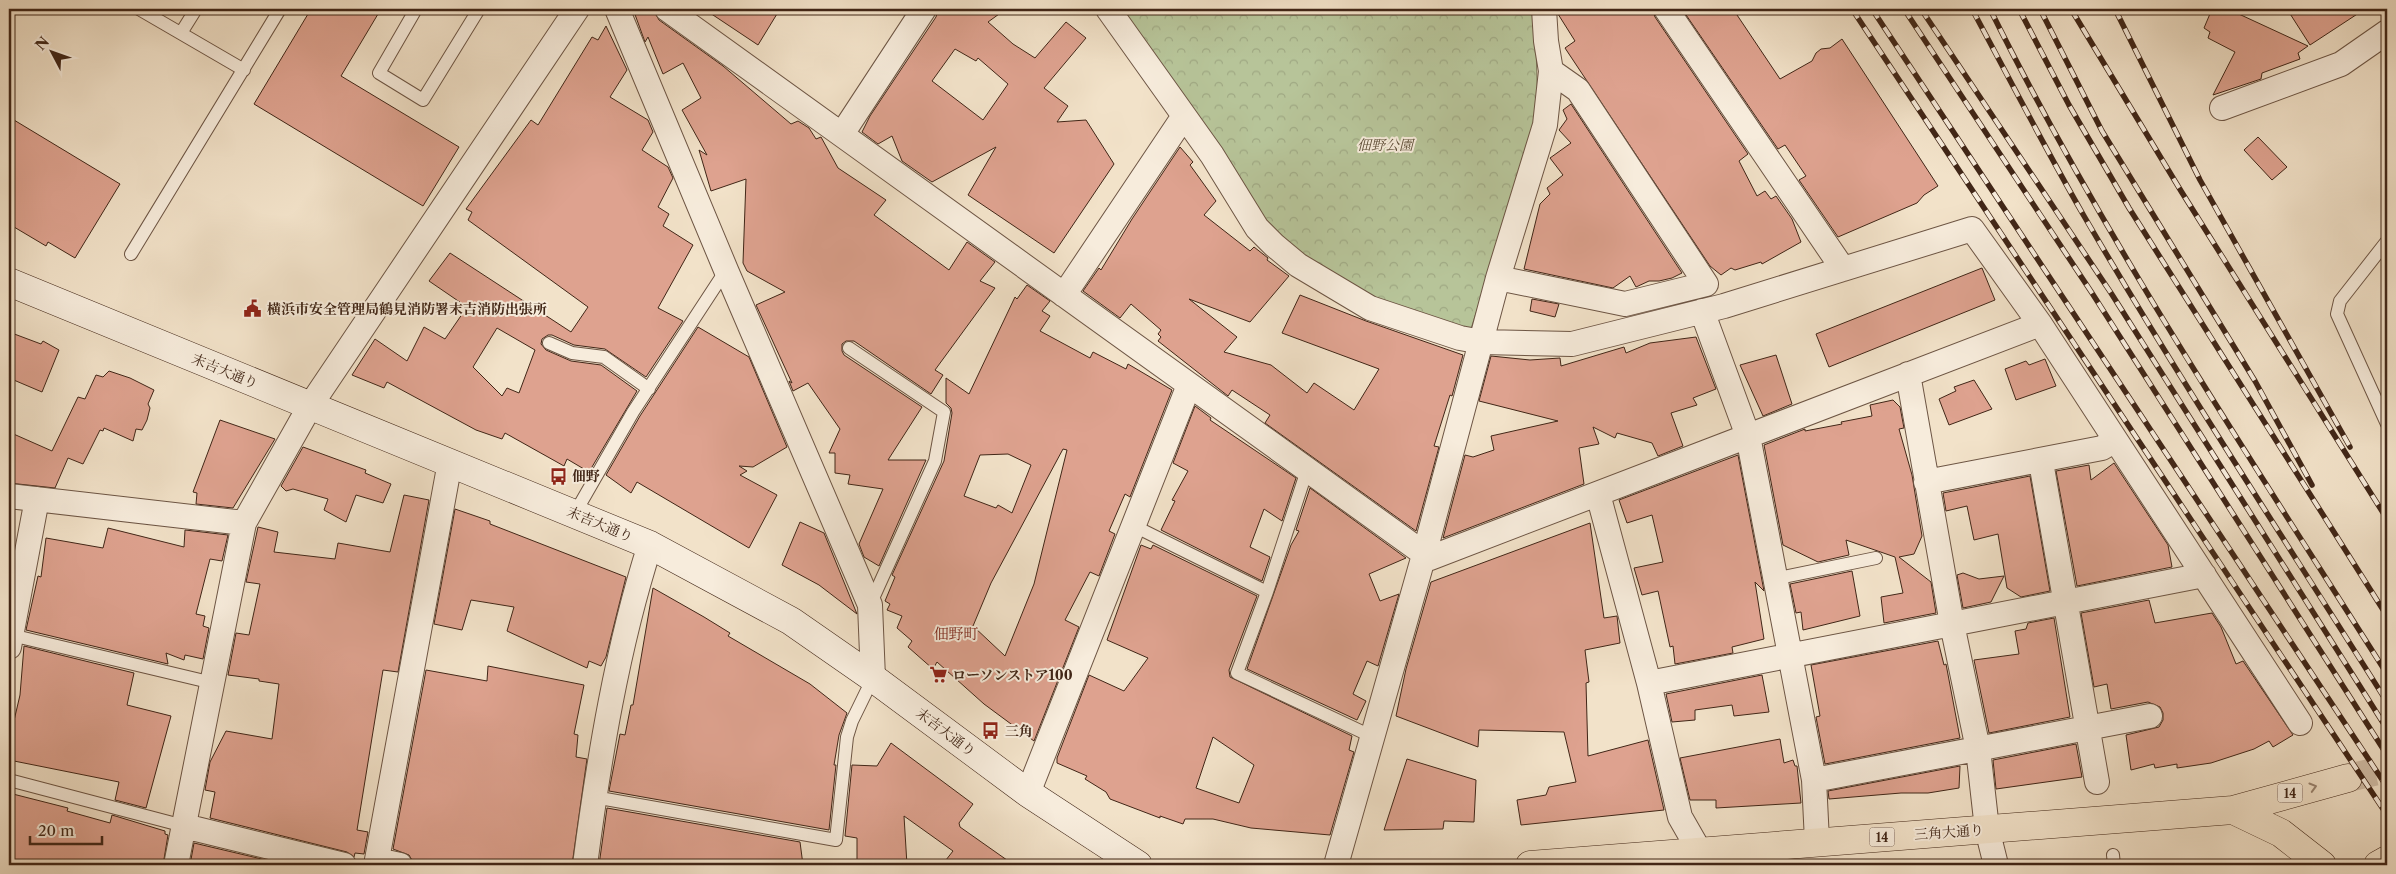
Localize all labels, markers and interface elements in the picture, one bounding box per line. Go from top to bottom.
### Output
north arrow [28,28,78,78]
text: N [31,33,53,54]
park label: 佃野公園 [1357,136,1415,154]
public building icon: 横浜市安全管理局鶴見消防署末吉消防出張所 [243,299,263,319]
place label: 横浜市安全管理局鶴見消防署末吉消防出張所 [267,300,547,318]
street label: 末吉大通り [189,350,261,392]
bus stop icon: 佃野 [548,466,568,486]
place label: 佃野 [572,467,600,485]
street label: 末吉大通り [564,502,636,546]
district label: 佃野町 [933,624,979,643]
supermarket icon: ローソンストア100 [928,665,948,685]
place label: ローソンストア100 [952,666,1073,684]
street label: 末吉大通り [913,704,979,760]
bus stop icon: 三角 [981,721,1001,741]
place label: 三角 [1005,722,1033,740]
one-way arrow [2309,782,2317,792]
road number: 14 [2278,784,2302,802]
scale bar [30,814,102,846]
text: 20 m [38,821,74,840]
street label: 三角大通り [1913,821,1985,843]
road number: 14 [1870,828,1894,846]

